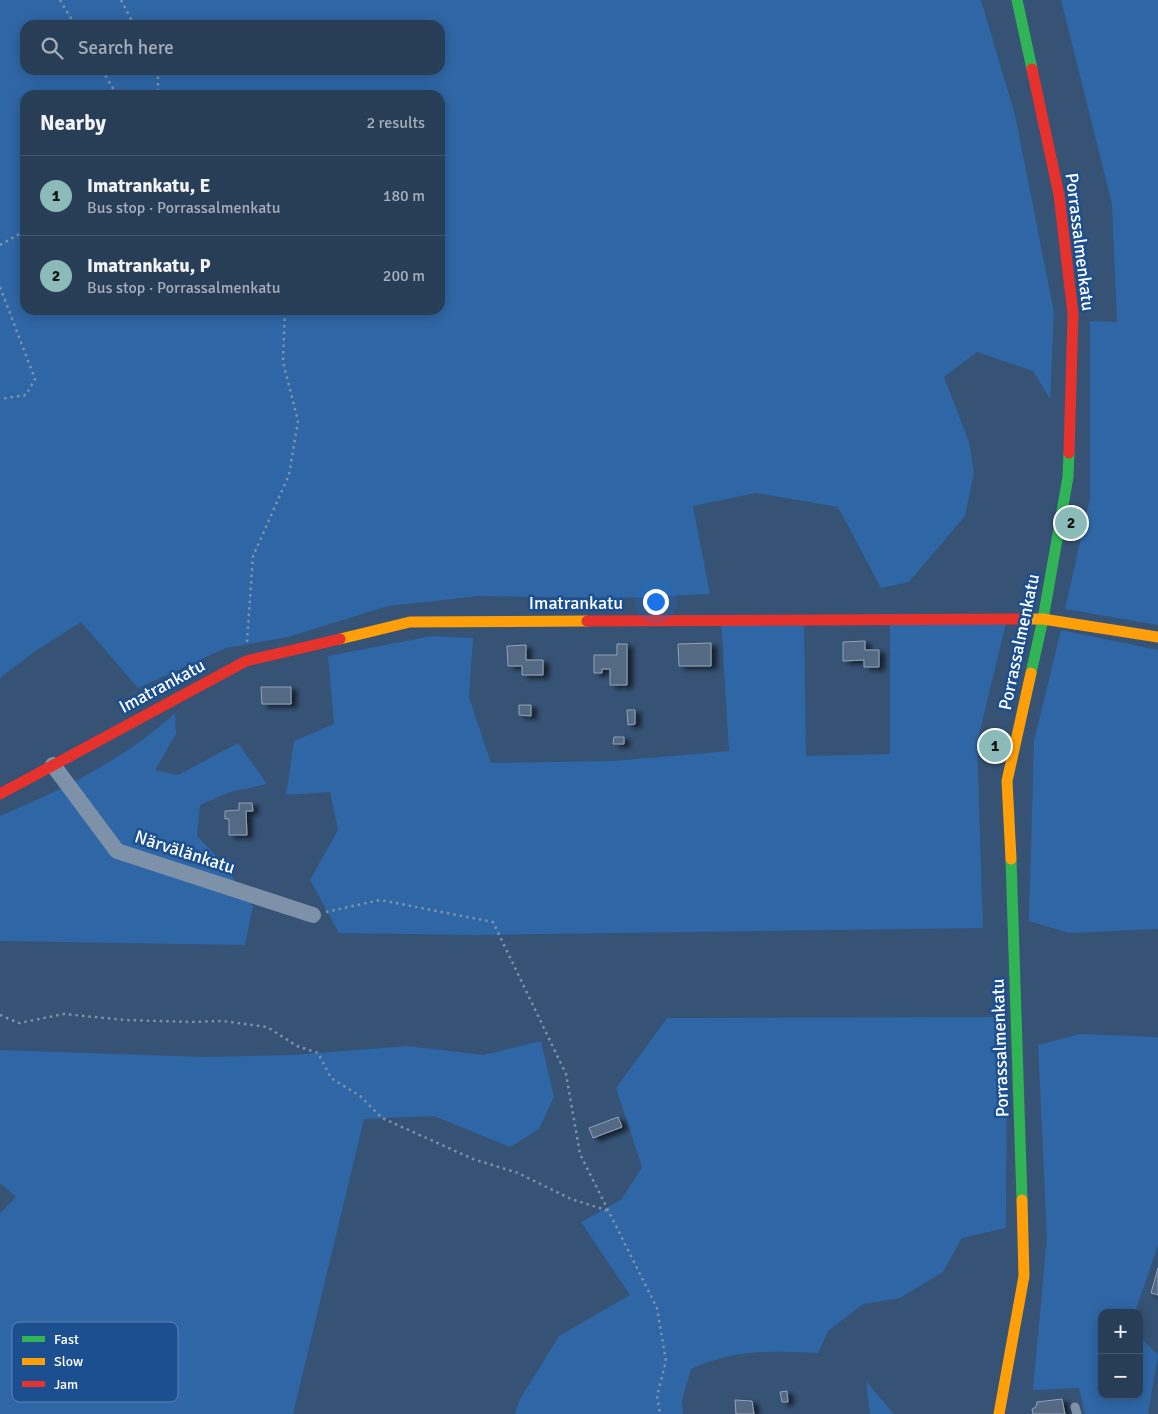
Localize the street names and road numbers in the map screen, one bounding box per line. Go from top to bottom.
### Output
street label: Porrassalmenkatu [1061,172,1099,312]
street label: Porrassalmenkatu [994,572,1044,712]
street label: Imatrankatu [529,592,623,614]
street label: Imatrankatu [115,654,209,718]
street label: Närvälänkatu [132,825,238,879]
street label: Porrassalmenkatu [987,978,1013,1118]

